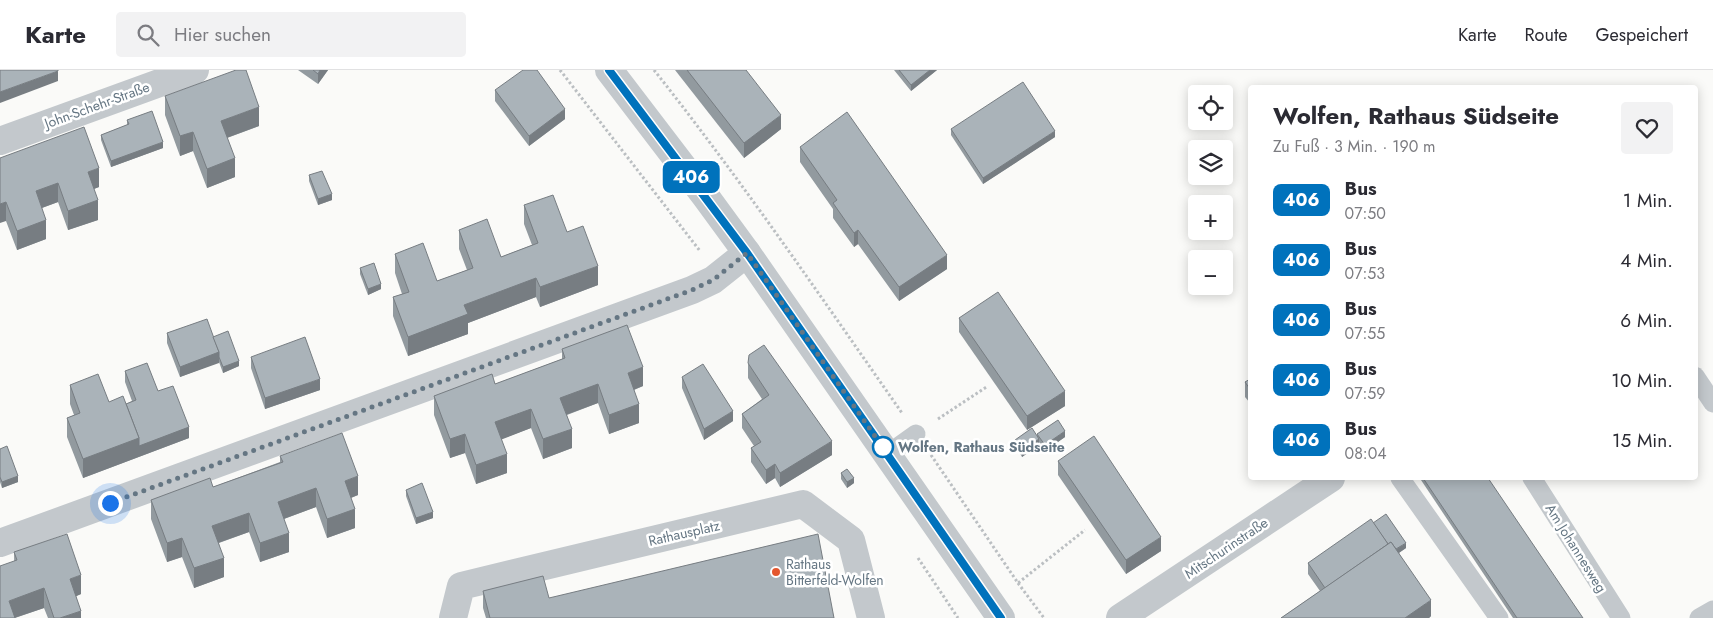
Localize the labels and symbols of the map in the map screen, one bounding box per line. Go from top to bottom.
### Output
street label: John-Schehr-Straße [40,77,152,134]
line badge: 406 [662,161,720,193]
marker: Wolfen, Rathaus Südseite [872,436,894,458]
place label: Wolfen, Rathaus Südseite [898,437,1065,457]
your location [98,491,123,516]
street label: Am Johannesweg [1541,500,1611,596]
street label: Mitschurinstraße [1180,513,1272,583]
street label: Rathausplatz [646,515,722,551]
place label: Rathaus Bitterfeld-Wolfen [786,554,884,590]
marker: Rathaus Bitterfeld-Wolfen [770,566,782,578]

